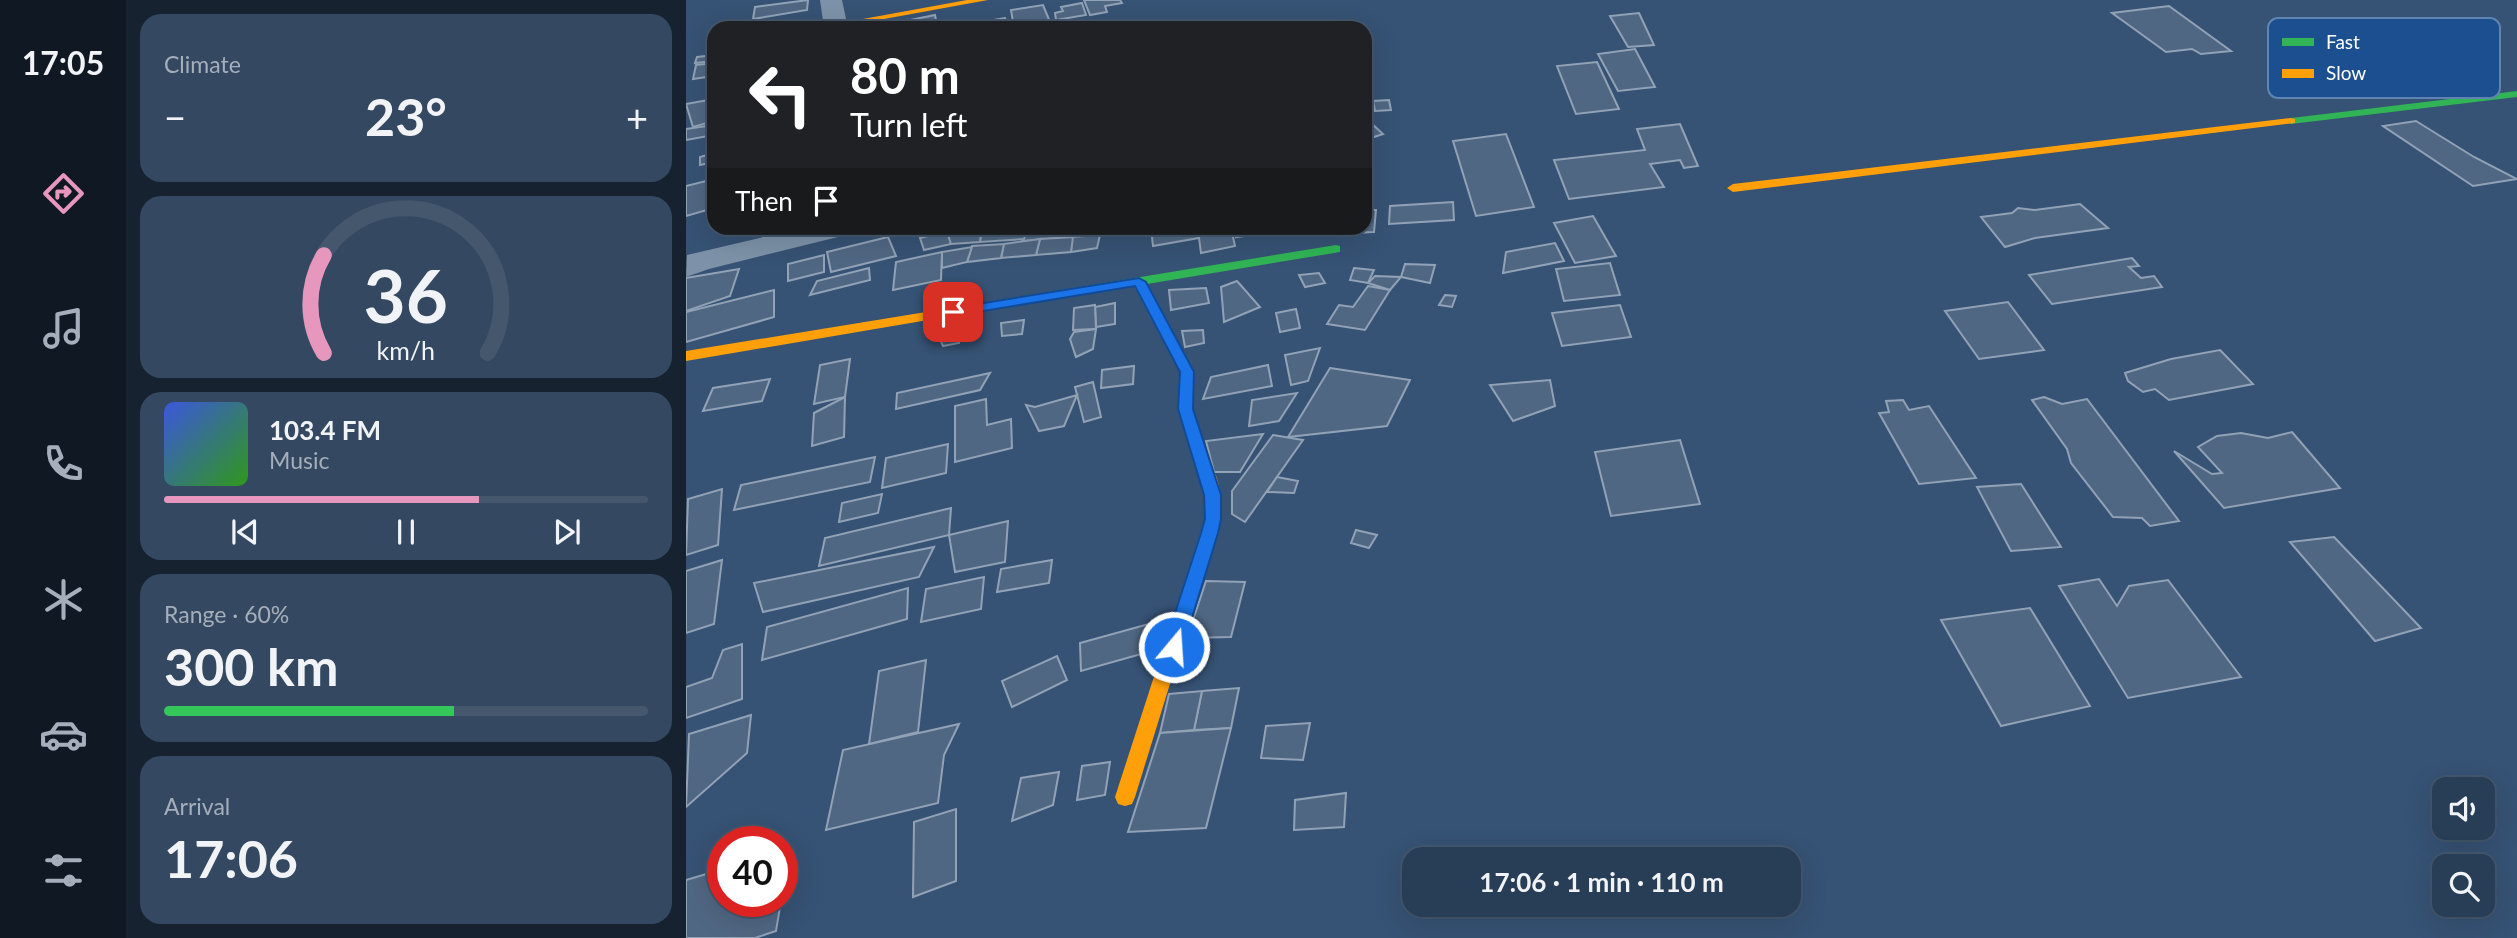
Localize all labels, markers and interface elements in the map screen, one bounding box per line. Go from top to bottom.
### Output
legend [2268,18,2500,98]
text: Fast [2326,30,2360,53]
text: 17:05 [22,43,104,82]
text: 80 m [850,46,960,104]
icon: left [735,49,826,140]
text: Climate [164,50,241,78]
text: Slow [2326,61,2366,84]
text: 23° [365,85,447,147]
text: − [164,94,186,140]
text: + [626,94,648,140]
text: Turn left [850,105,967,144]
icon: directions [39,169,88,218]
icon: arrive [807,182,845,220]
text: Then [735,185,793,217]
text: 36 [364,251,448,339]
pin [923,282,983,342]
icon: arrive [934,293,972,331]
icon: music [39,304,88,353]
text: km/h [377,335,435,365]
text: 103.4 FM [269,414,381,446]
icon: phone [39,439,88,488]
text: Music [269,446,329,474]
icon: previous [226,513,264,551]
icon: pause [387,513,425,551]
icon: next [548,513,586,551]
icon: climate [39,575,88,624]
text: Range · 60% [164,600,289,628]
position arrow [1137,610,1211,684]
text: 300 km [164,635,338,697]
icon: car [39,710,88,759]
map controls [2432,777,2495,917]
button: sound [2432,777,2495,840]
text: Arrival [164,792,230,820]
speed limit sign: 40 [707,826,798,917]
text: 17:06 [164,827,298,889]
icon: filters [39,846,88,895]
button: search [2432,854,2495,917]
text: 17:06 · 1 min · 110 m [1479,866,1724,898]

